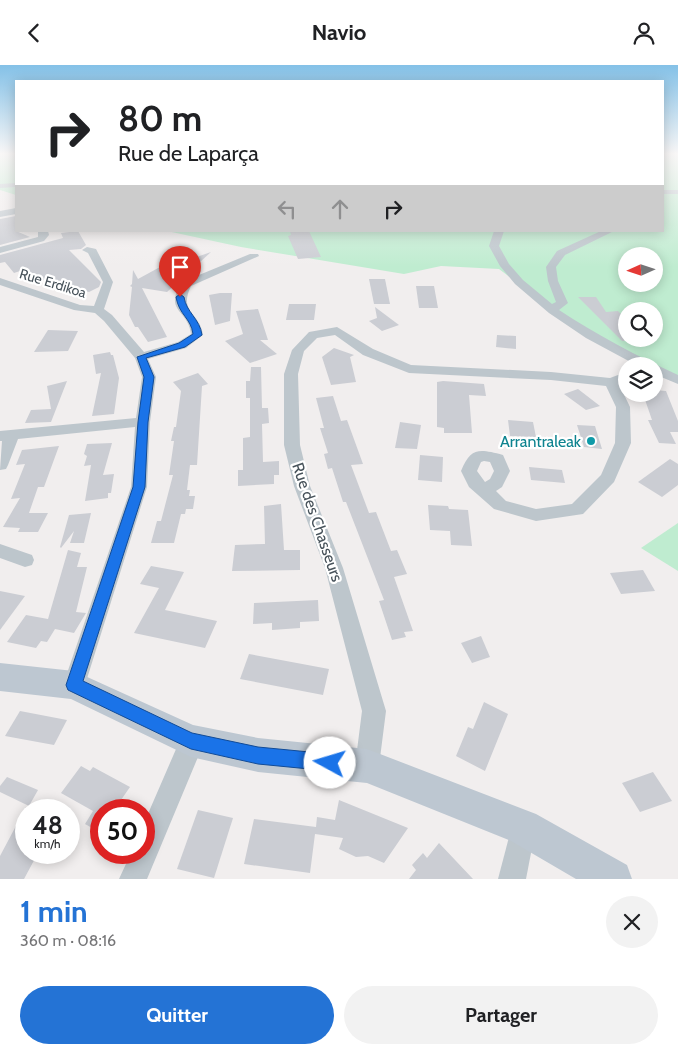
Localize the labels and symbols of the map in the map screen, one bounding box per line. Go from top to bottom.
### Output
pin [159,246,201,297]
north arrow [618,247,662,293]
street label: Rue Erdikoa [17,264,89,302]
place label: Arrantraleak [500,432,582,451]
marker: Arrantraleak [585,435,597,447]
street label: Rue des Chasseurs [288,460,347,585]
position arrow [303,736,355,788]
speed limit sign: 50 [90,799,155,864]

